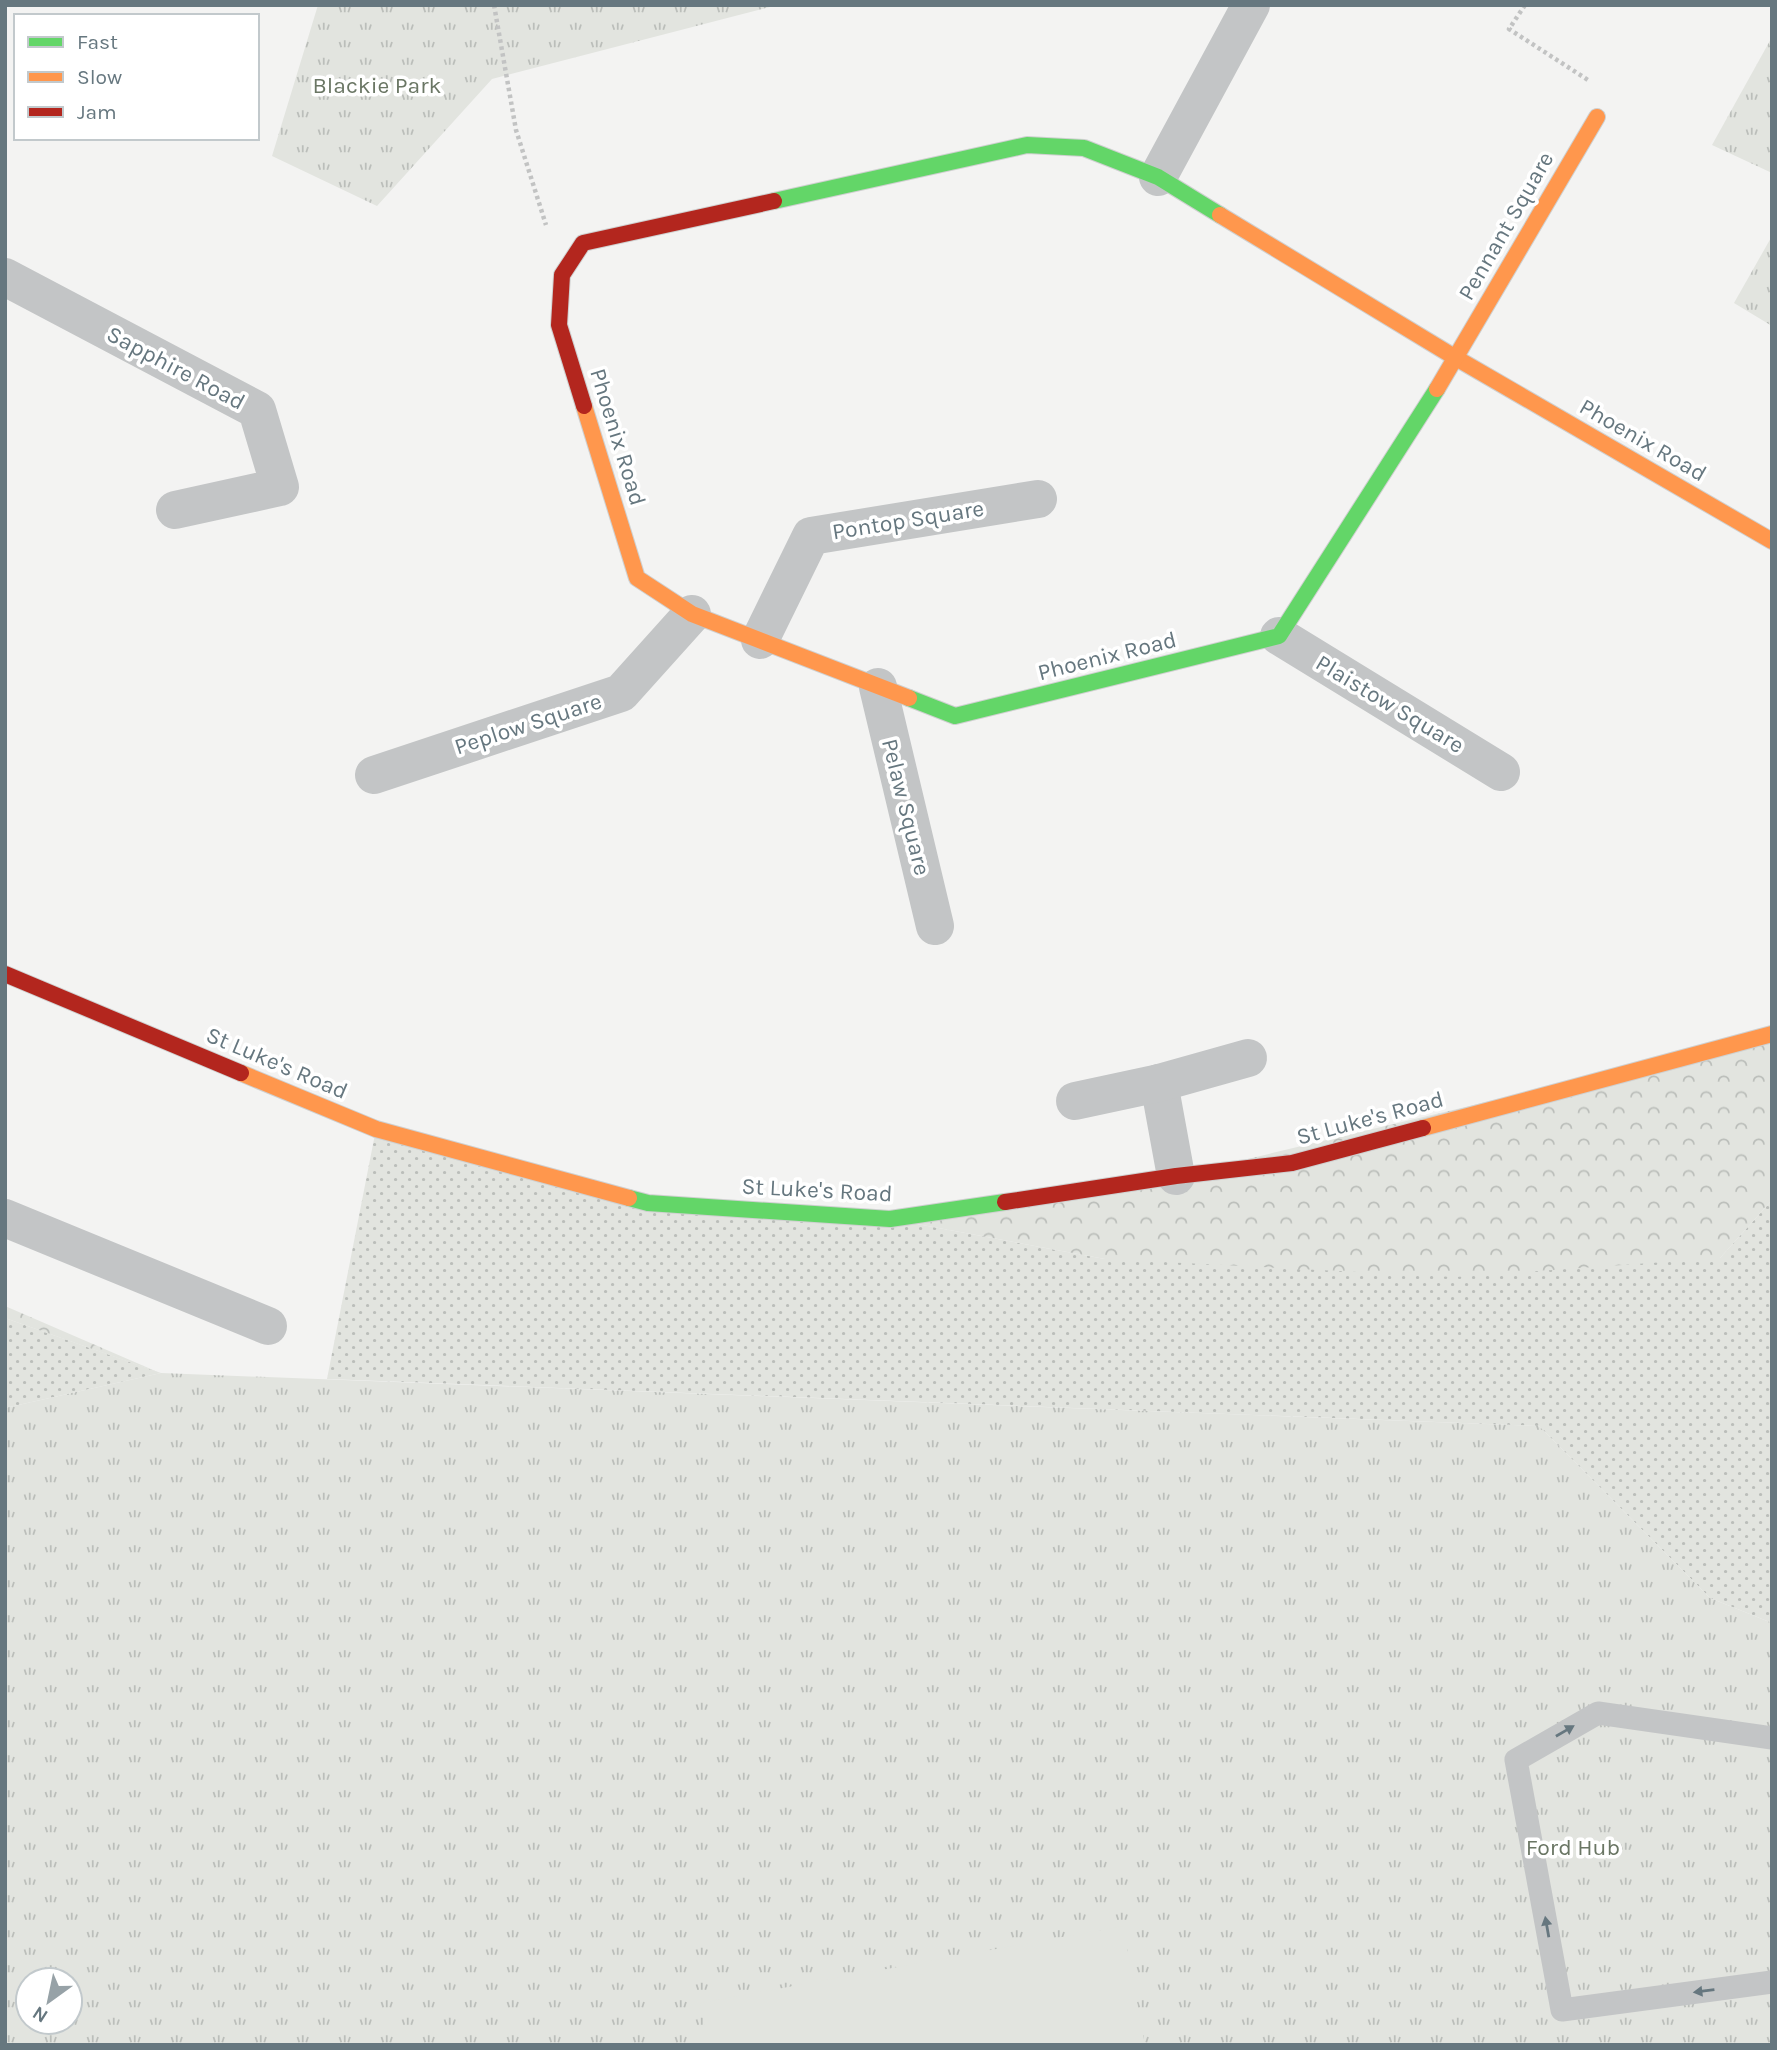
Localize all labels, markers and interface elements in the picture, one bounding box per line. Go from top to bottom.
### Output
legend [14,14,259,140]
text: Fast [77,30,118,54]
text: Slow [77,65,122,89]
park label: Blackie Park [312,72,442,99]
text: Jam [77,100,117,124]
street label: Pennant Square [1453,147,1559,305]
street label: Sapphire Road [102,320,250,416]
street label: Phoenix Road [584,365,652,509]
street label: Phoenix Road [1575,393,1711,487]
street label: Pontop Square [830,495,986,545]
street label: Phoenix Road [1035,626,1179,686]
street label: Plaistow Square [1311,649,1469,759]
street label: Peplow Square [451,687,605,761]
street label: Pelaw Square [876,736,936,878]
street label: St Luke's Road [202,1021,352,1105]
street label: St Luke's Road [1294,1085,1446,1151]
street label: St Luke's Road [741,1173,893,1207]
one-way arrow [1556,1725,1575,1737]
park label: Ford Hub [1526,1834,1620,1861]
one-way arrow [1541,1916,1552,1938]
north arrow [14,1966,84,2036]
one-way arrow [1693,1986,1715,1997]
text: N [29,2001,52,2027]

